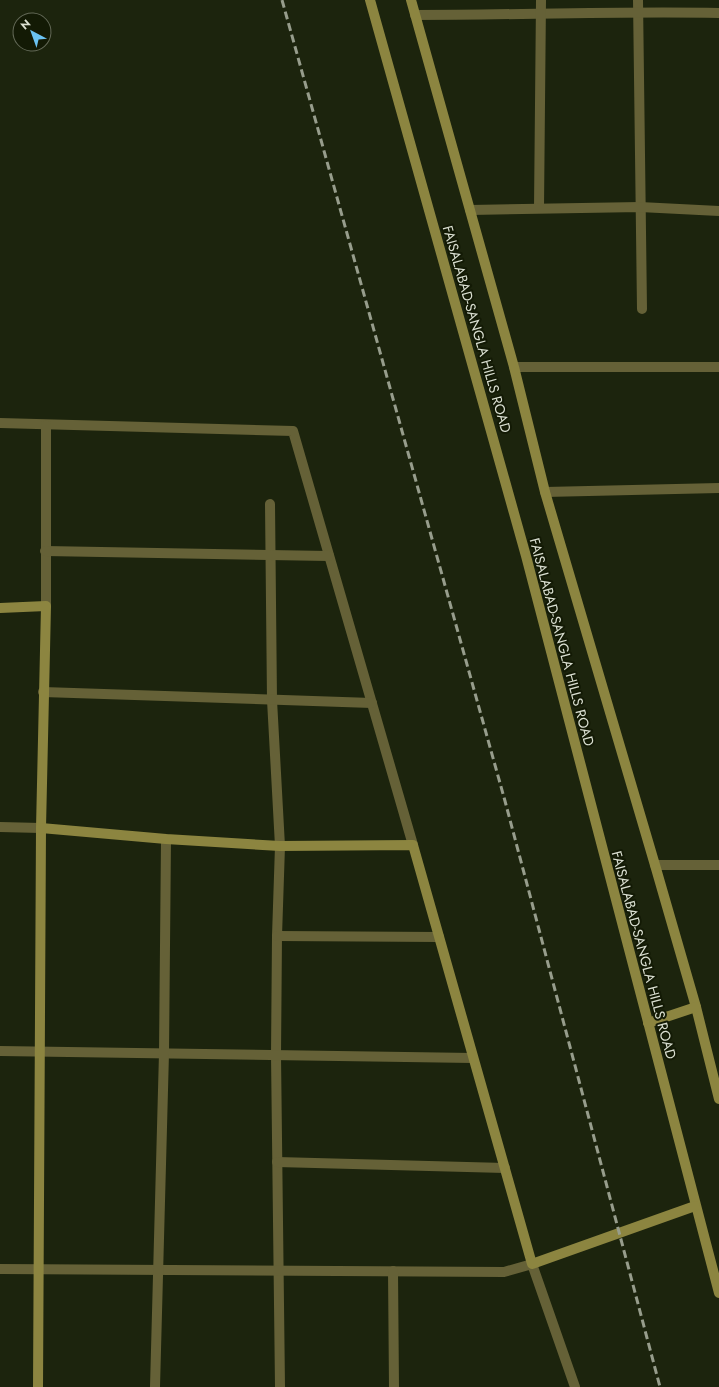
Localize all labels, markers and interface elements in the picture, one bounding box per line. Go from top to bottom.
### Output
north arrow [12,12,52,52]
text: N [17,16,34,33]
street label: FAISALABAD-SANGLA HILLS ROAD [438,223,516,435]
street label: FAISALABAD-SANGLA HILLS ROAD [525,536,599,748]
street label: FAISALABAD-SANGLA HILLS ROAD [607,849,681,1061]

